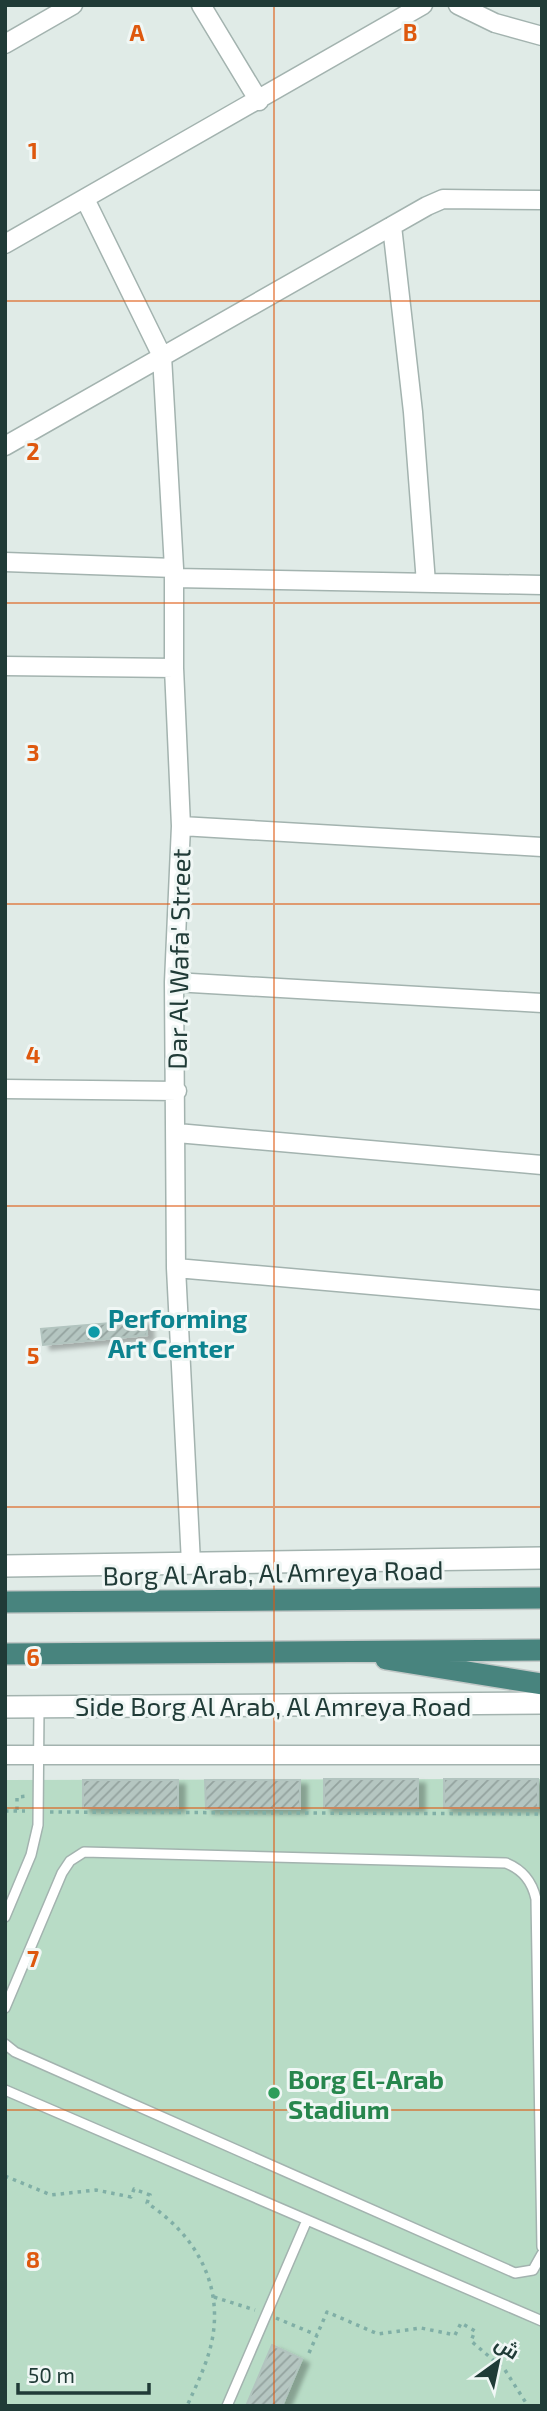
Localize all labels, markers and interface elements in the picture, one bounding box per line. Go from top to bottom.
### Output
text: A [129,18,145,46]
text: B [403,18,417,46]
text: 1 [28,136,38,164]
text: 2 [26,437,40,465]
text: 3 [26,738,40,766]
street label: Dar Al Wafa' Street [161,848,195,1070]
text: 4 [26,1040,40,1068]
place label: Performing Art Center [108,1302,247,1363]
marker: Performing Art Center [86,1324,102,1340]
text: 5 [27,1341,39,1369]
street label: Borg Al Arab, Al Amreya Road [102,1554,444,1590]
text: 6 [26,1643,40,1671]
street label: Side Borg Al Arab, Al Amreya Road [75,1690,471,1721]
text: 7 [27,1944,39,1972]
place label: Borg El-Arab Stadium [288,2063,444,2124]
marker: Borg El-Arab Stadium [266,2085,282,2101]
text: 8 [26,2245,40,2273]
north arrow [463,2327,533,2397]
text: ش [490,2331,524,2364]
scale bar [18,2352,149,2396]
text: 50 m [28,2362,75,2387]

